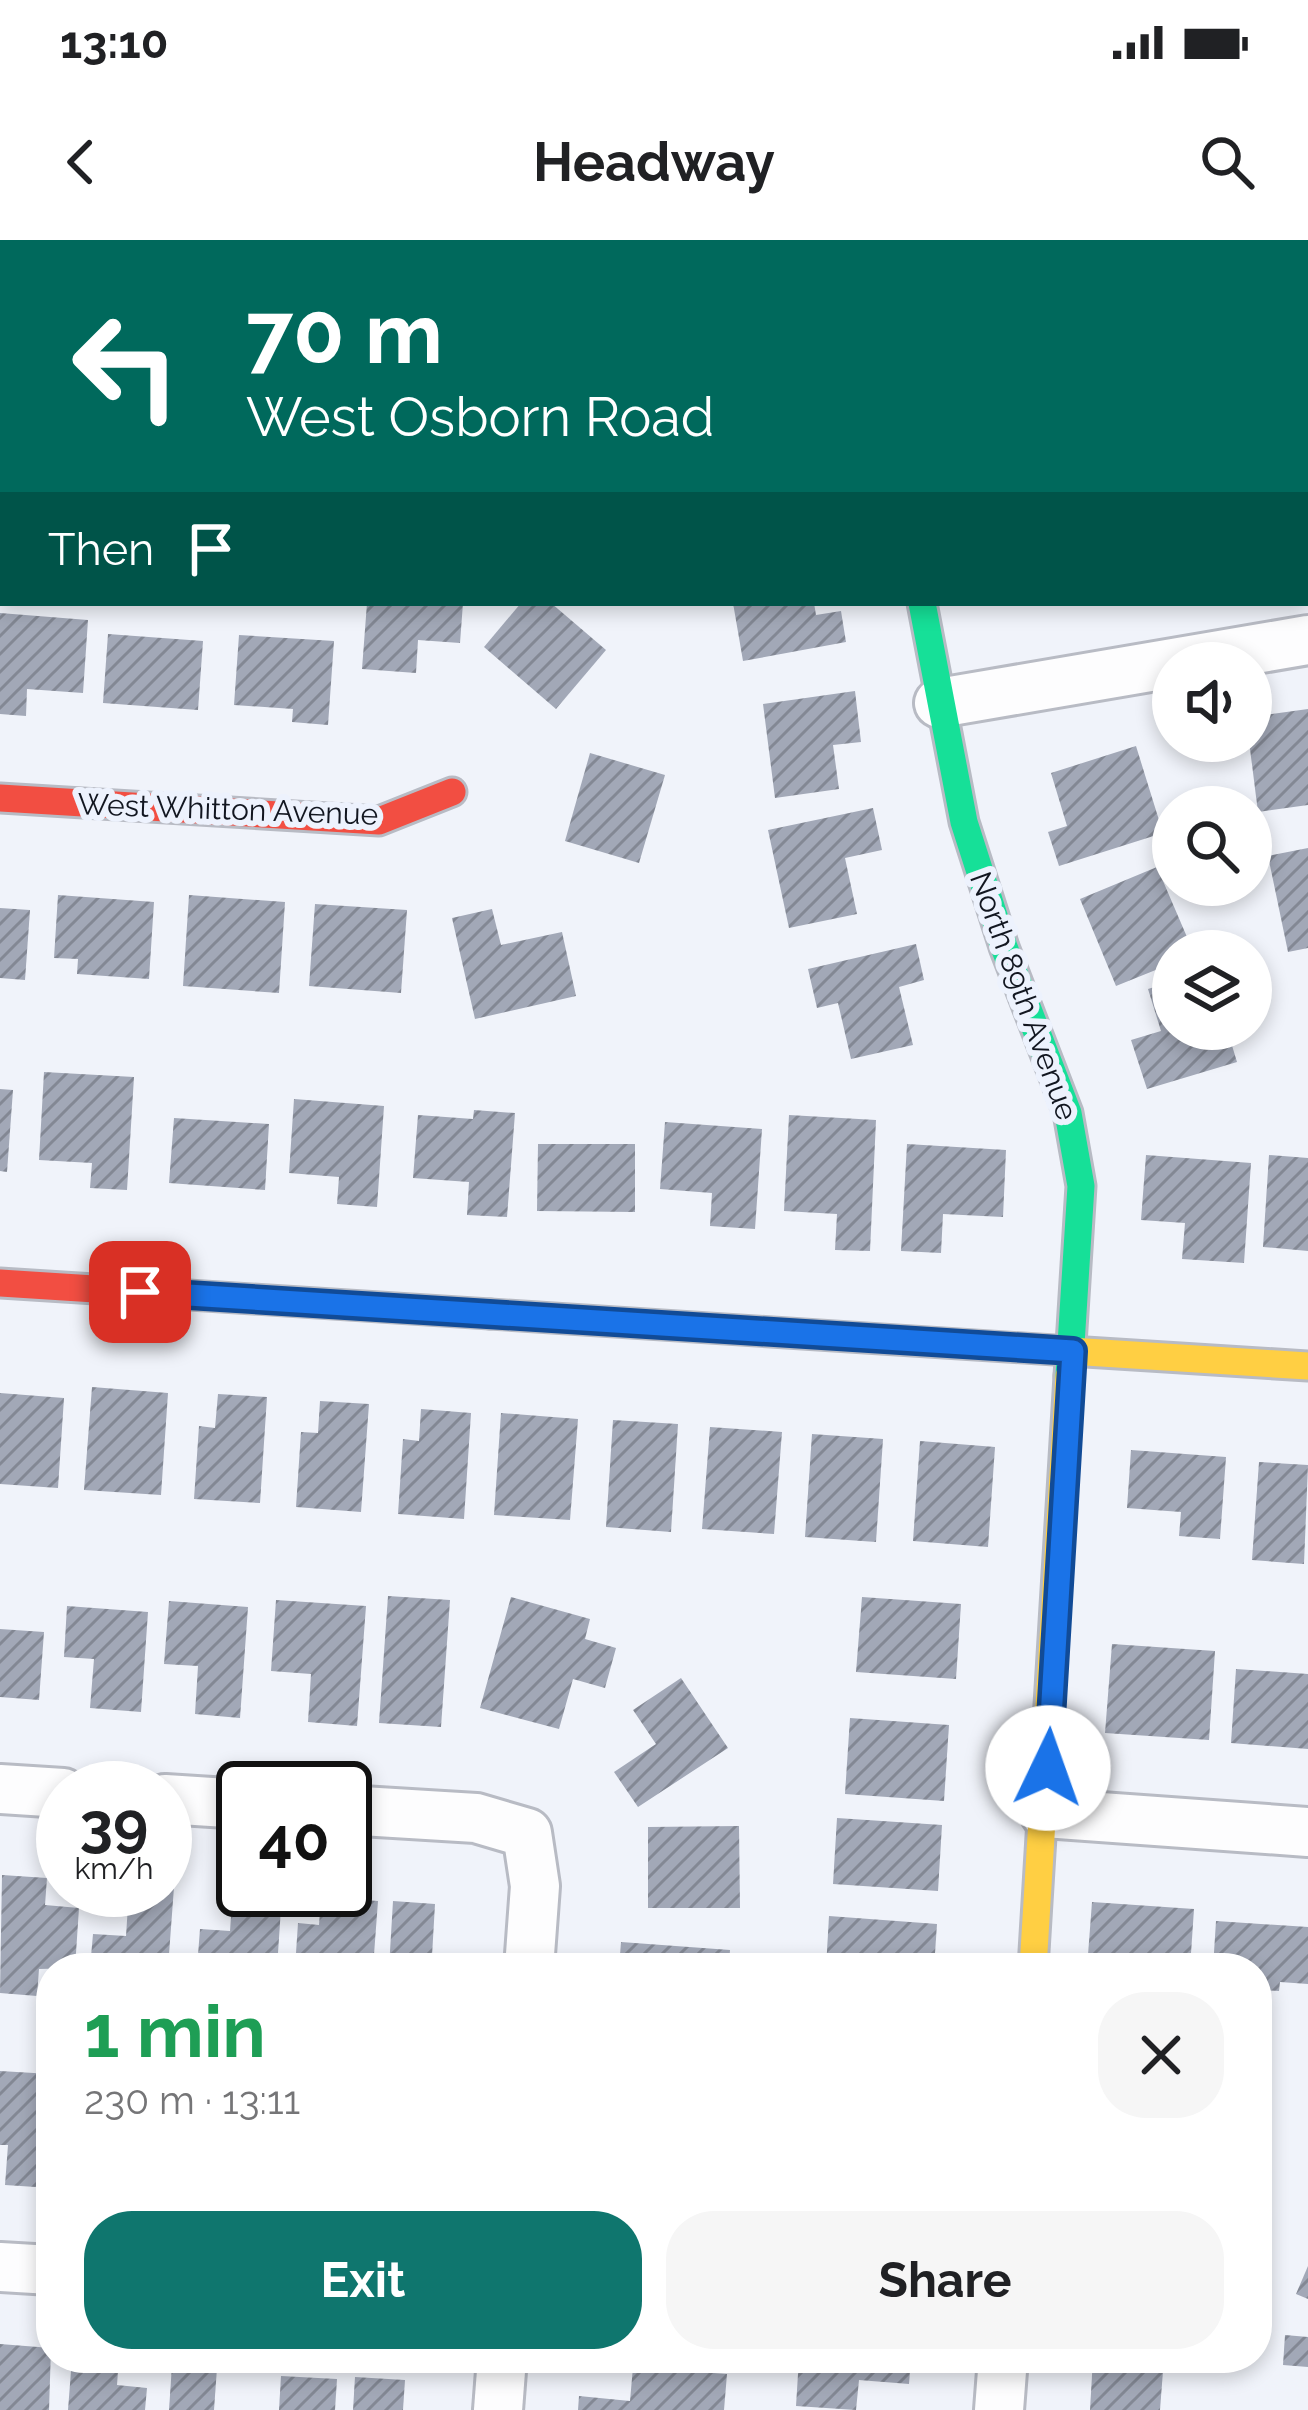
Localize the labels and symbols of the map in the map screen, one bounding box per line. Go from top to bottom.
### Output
street label: West Whitton Avenue [77,786,379,832]
street label: North 89th Avenue [963,867,1085,1125]
pin [89,1241,191,1343]
position arrow [985,1705,1111,1831]
speed limit sign: 40 [216,1761,372,1917]

